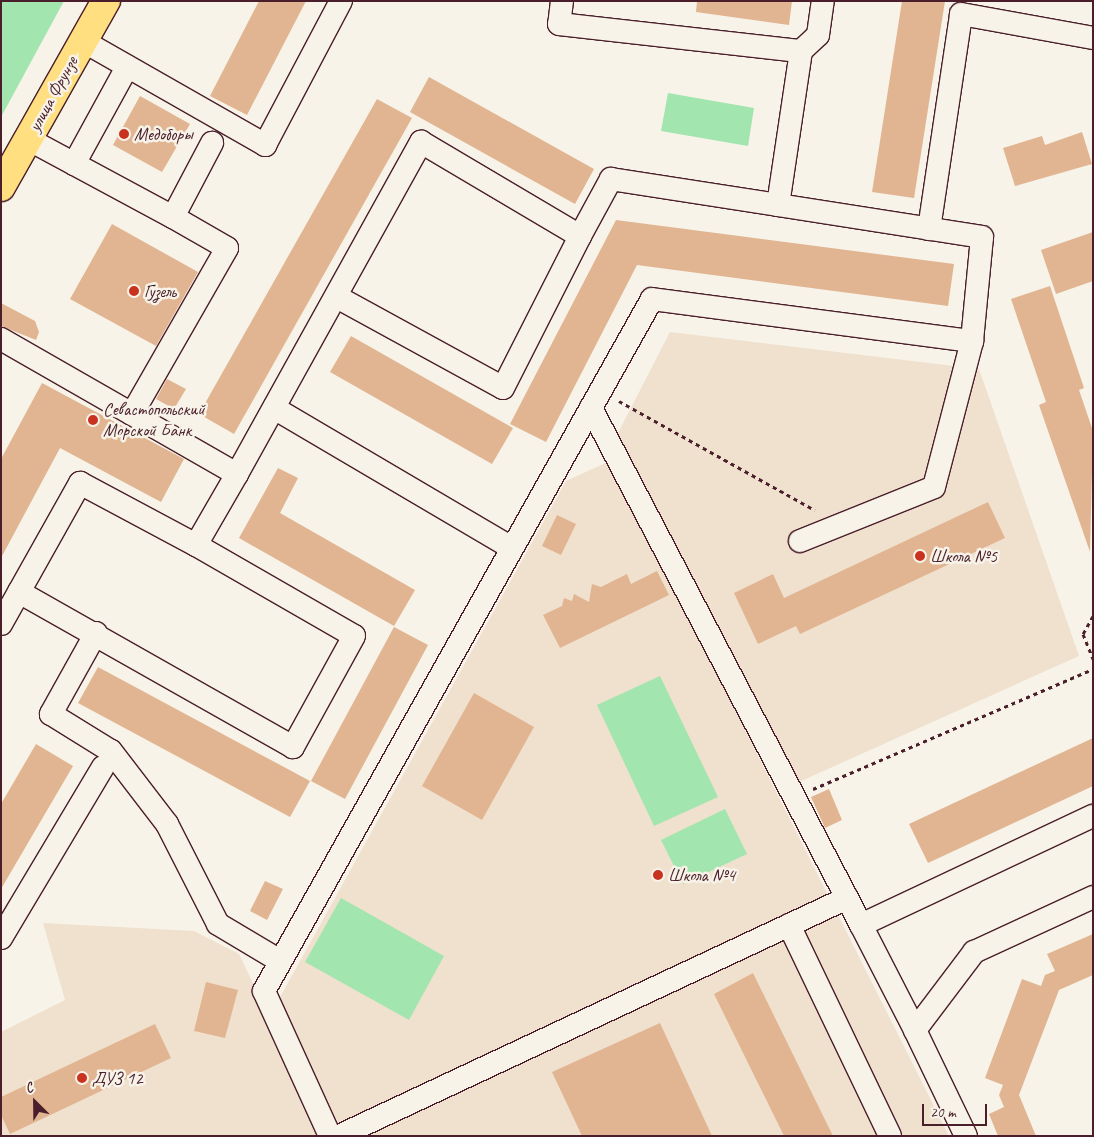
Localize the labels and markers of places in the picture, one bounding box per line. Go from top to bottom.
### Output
place label: Медоборы [134,123,193,145]
marker: Медоборы [118,128,130,140]
place label: Гузель [144,280,176,302]
marker: Гузель [128,285,140,297]
place label: Севастопольский Морской Банк [103,399,205,442]
marker: Севастопольский Морской Банк [87,414,99,426]
place label: Школа №5 [930,545,997,567]
marker: Школа №5 [914,550,926,562]
place label: Школа №4 [668,864,735,886]
marker: Школа №4 [652,869,664,881]
place label: ДУЗ 12 [92,1067,143,1089]
marker: ДУЗ 12 [76,1072,88,1084]

